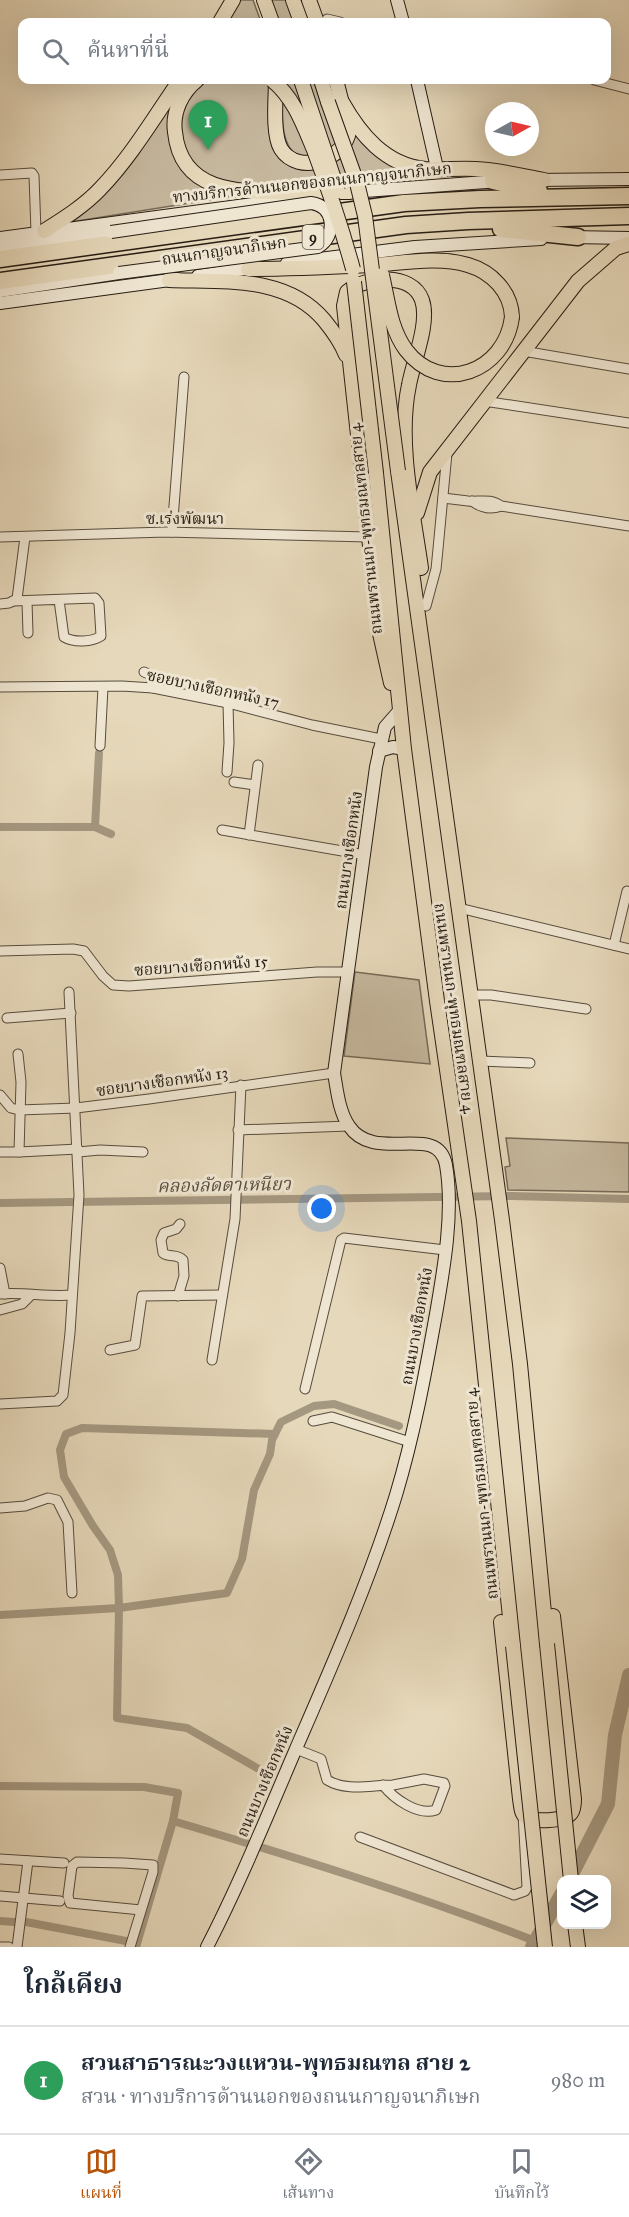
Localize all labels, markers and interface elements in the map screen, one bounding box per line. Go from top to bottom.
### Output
search box [18,18,611,84]
icon: search [39,35,72,68]
text: ค้นหาที่นี่ [87,36,169,63]
pin: 1 [188,100,228,150]
north arrow [485,102,539,156]
street label: ทางบริการด้านนอกของถนนกาญจนาภิเษก [172,158,453,207]
road number: 9 [302,225,324,249]
street label: ถนนกาญจนาภิเษก [160,232,288,269]
street label: ถนนพรานนก-พุทธมณฑลสาย 4 [345,421,388,635]
street label: ซ.เร่งพัฒนา [146,509,224,528]
street label: ซอยบางเชือกหนัง 17 [145,665,281,712]
street label: ถนนบางเชือกหนัง [331,790,366,910]
street label: ถนนพรานนก-พุทธมณฑลสาย 4 [428,902,479,1116]
street label: ซอยบางเชือกหนัง 15 [134,951,269,980]
street label: ซอยบางเชือกหนัง 13 [95,1063,229,1100]
water label: คลองลัดตาเหนียว [157,1173,292,1197]
your location [307,1194,336,1223]
street label: ถนนบางเชือกหนัง [397,1266,436,1386]
street label: ถนนพรานนก-พุทธมณฑลสาย 4 [461,1386,504,1600]
street label: ถนนบางเชือกหนัง [232,1723,296,1840]
map controls [557,1875,611,1929]
button: layers [557,1875,611,1929]
text: ใกล้เคียง [24,1968,123,2000]
text: สวนสาธารณะวงแหวน-พุทธมณฑล สาย 2 [81,2049,470,2076]
text: 1 [40,2068,47,2092]
text: 980 m [551,2068,605,2092]
text: สวน · ทางบริการด้านนอกของถนนกาญจนาภิเษก [81,2084,480,2108]
tab: แผนที่ [80,2145,122,2207]
tab: เส้นทาง [282,2145,334,2207]
tab: บันทึกไว้ [494,2145,549,2207]

